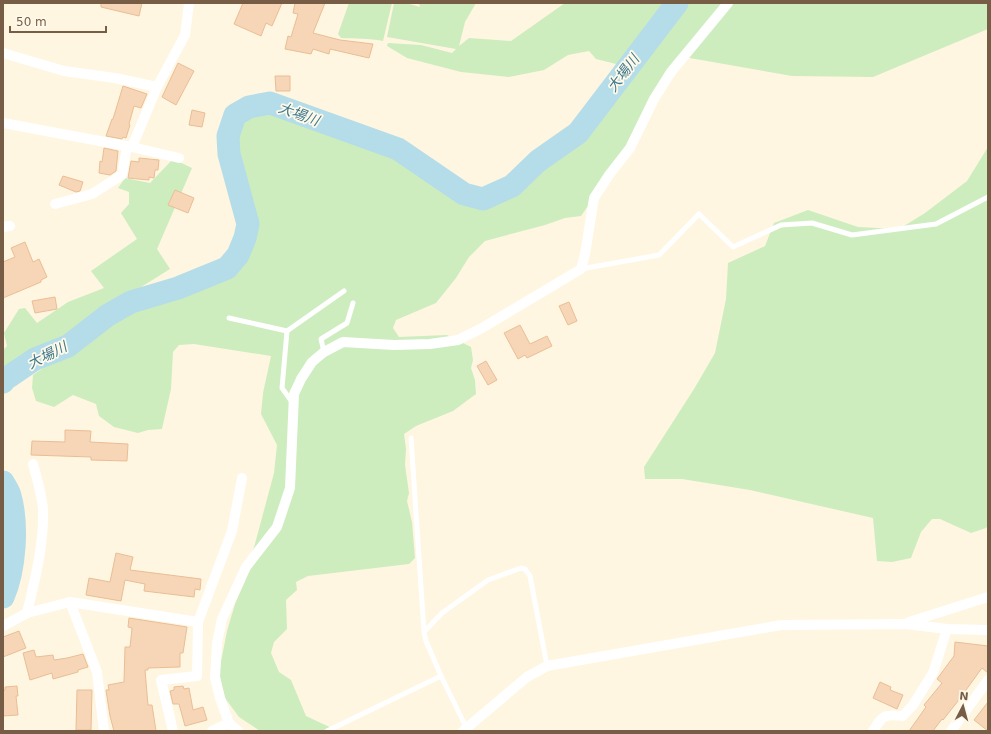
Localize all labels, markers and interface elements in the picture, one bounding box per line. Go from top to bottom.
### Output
scale bar [10,8,106,34]
text: 50 m [16,15,47,29]
water label: 大場川 [604,50,643,95]
water label: 大場川 [277,99,323,129]
water label: 大場川 [25,337,71,372]
north arrow [943,686,983,726]
text: N [959,690,969,703]

